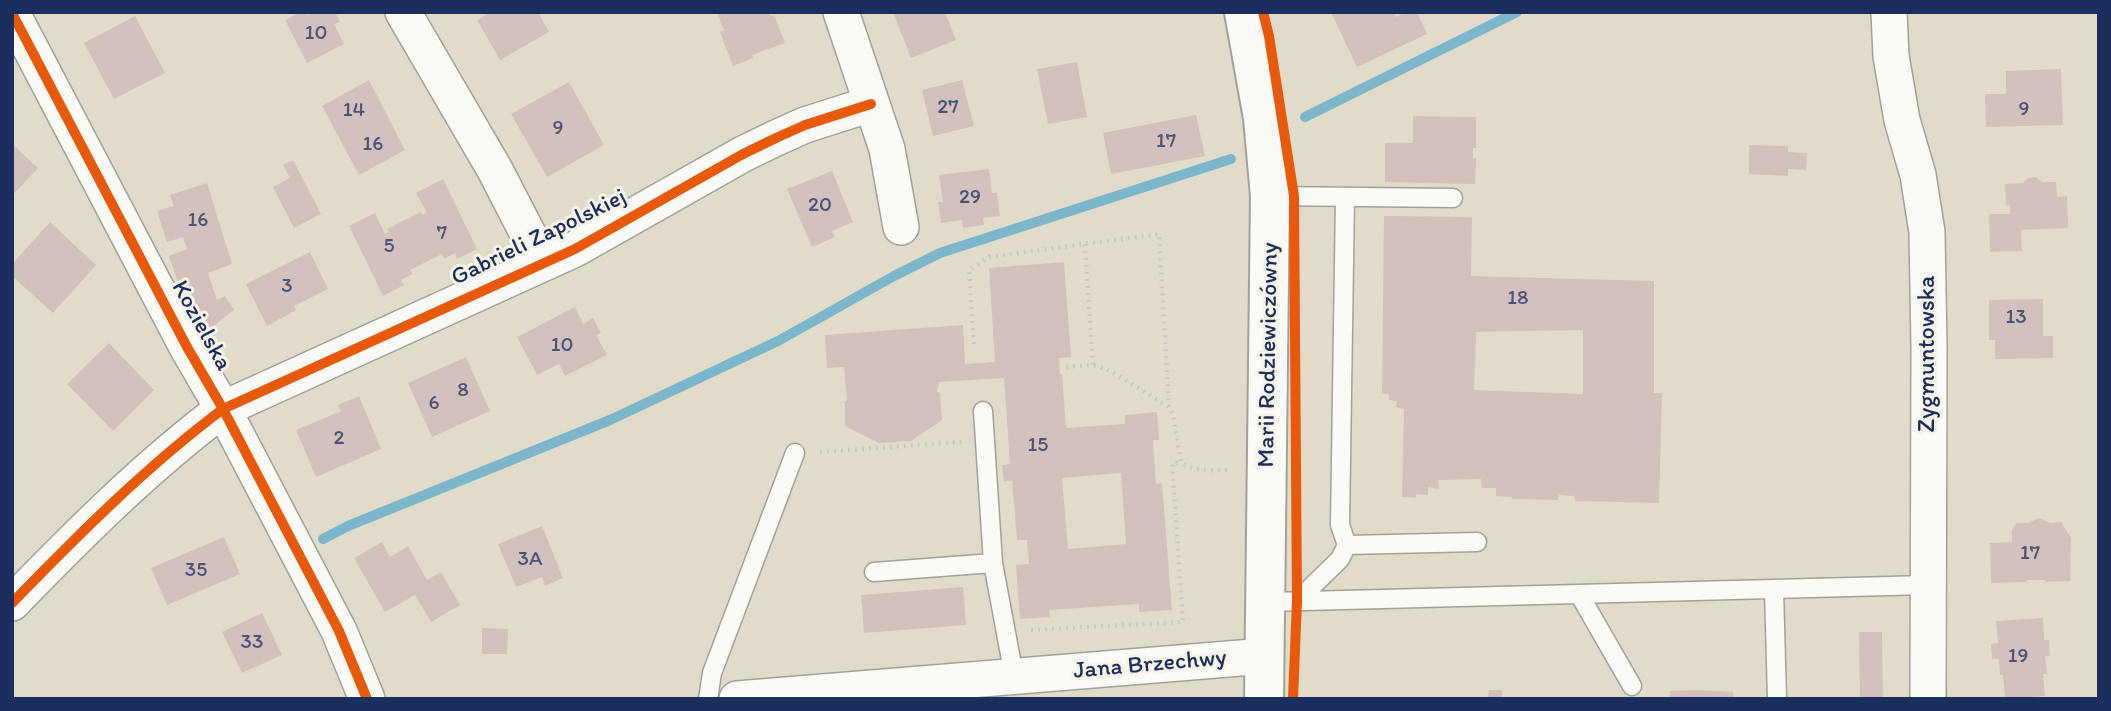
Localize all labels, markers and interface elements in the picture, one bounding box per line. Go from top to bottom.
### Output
house number: 10 [305,21,327,47]
house number: 27 [937,95,959,121]
house number: 9 [2019,97,2029,123]
house number: 14 [343,98,365,124]
house number: 9 [553,116,563,142]
house number: 17 [1156,129,1176,155]
house number: 16 [363,132,383,158]
street label: Gabrieli Zapolskiej [447,183,631,293]
house number: 29 [959,185,981,211]
house number: 20 [808,193,832,219]
house number: 16 [188,208,208,234]
house number: 7 [437,221,447,247]
house number: 5 [383,234,395,260]
street label: Marii Rodziewiczówny [1253,242,1285,468]
house number: 3 [281,274,293,300]
street label: Kozielska [165,276,237,376]
street label: Zygmuntowska [1914,276,1942,432]
house number: 18 [1507,286,1529,312]
house number: 13 [2005,305,2027,331]
house number: 10 [551,333,573,359]
house number: 8 [457,378,469,404]
house number: 6 [428,391,440,417]
house number: 2 [333,426,345,452]
house number: 15 [1028,433,1048,459]
house number: 17 [2020,541,2040,567]
house number: 3A [518,547,542,573]
house number: 35 [185,558,207,584]
house number: 33 [241,630,263,656]
street label: Jana Brzechwy [1072,644,1228,686]
house number: 19 [2008,644,2028,670]

